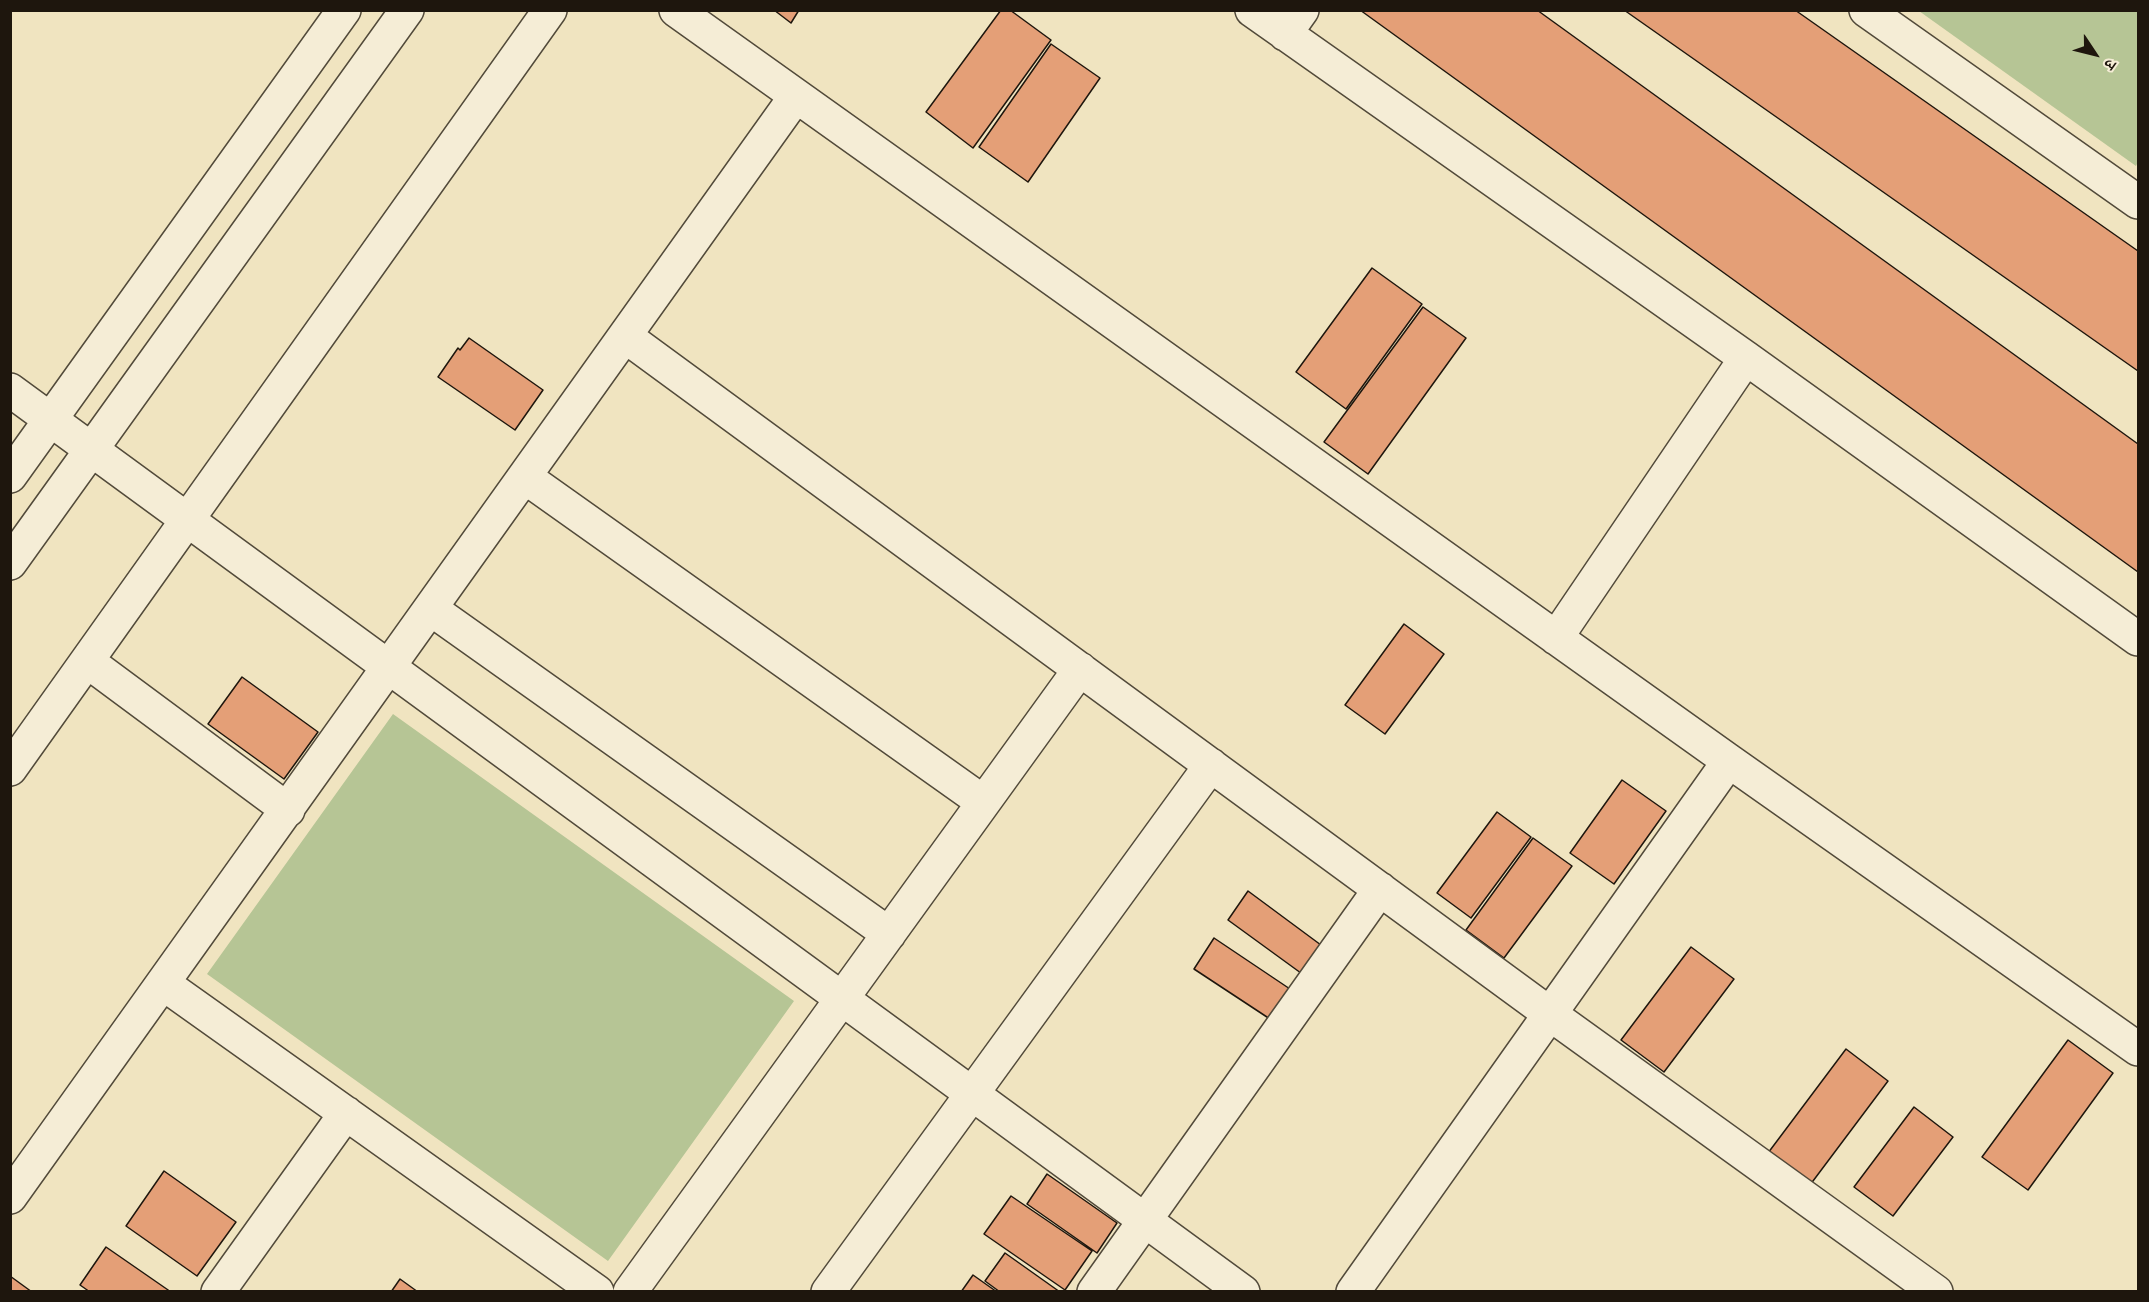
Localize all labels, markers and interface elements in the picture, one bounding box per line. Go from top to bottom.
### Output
north arrow [2065,24,2125,84]
text: उ [2098,55,2121,74]

